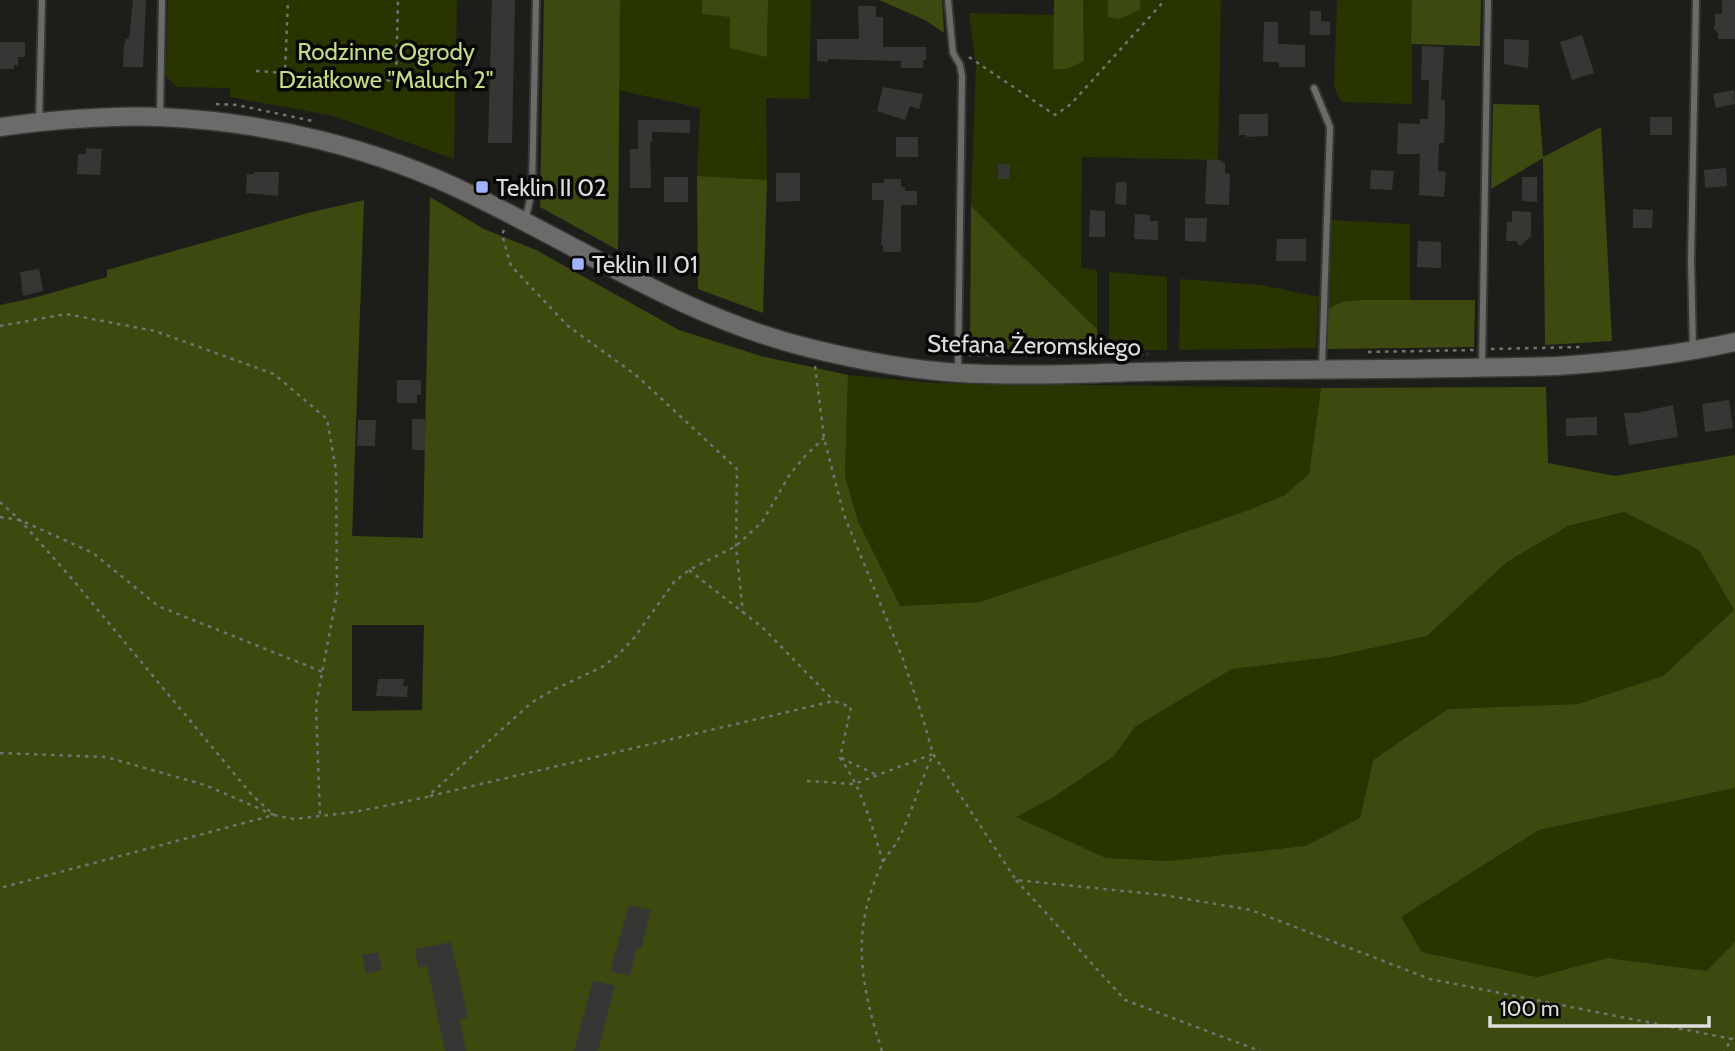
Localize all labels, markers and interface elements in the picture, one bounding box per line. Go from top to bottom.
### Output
park label: Rodzinne Ogrody Działkowe "Maluch 2" [278,37,494,94]
place label: Teklin II 02 [496,173,606,202]
marker: Teklin II 02 [474,179,490,195]
place label: Teklin II 01 [592,250,698,279]
marker: Teklin II 01 [570,256,586,272]
street label: Stefana Żeromskiego [927,329,1141,361]
scale bar [1490,984,1709,1028]
text: 100 m [1500,996,1559,1021]

